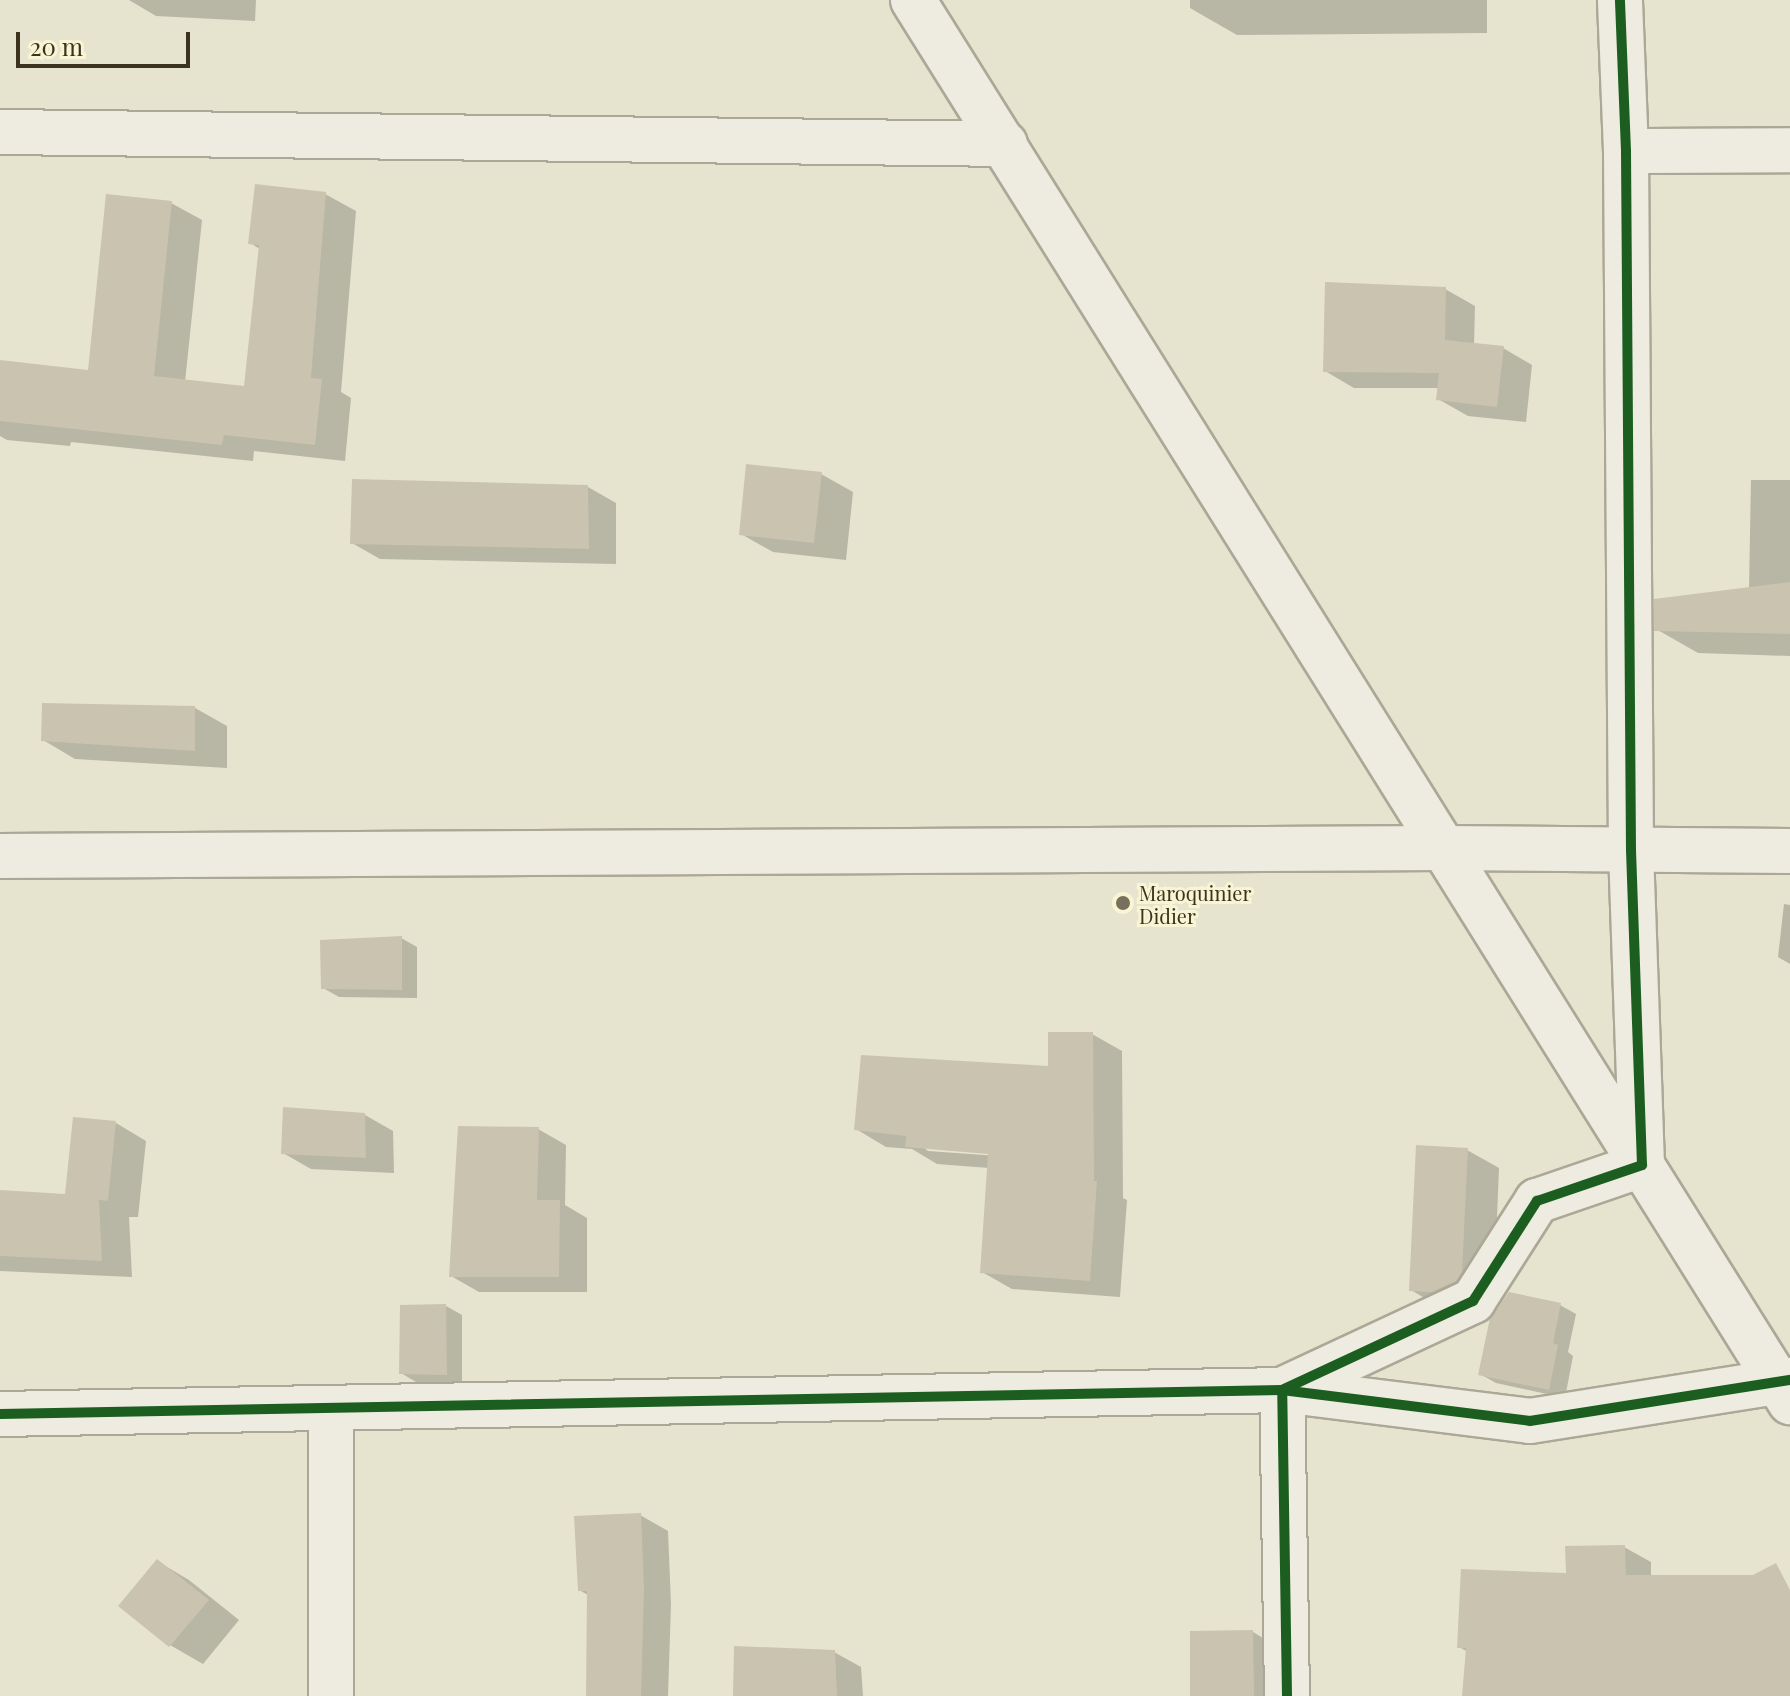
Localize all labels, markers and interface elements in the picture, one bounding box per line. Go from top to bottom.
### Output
scale bar [20,16,194,66]
text: 20 m [30,30,83,62]
place label: Maroquinier Didier [1139,880,1251,927]
marker: Maroquinier Didier [1114,894,1132,912]

